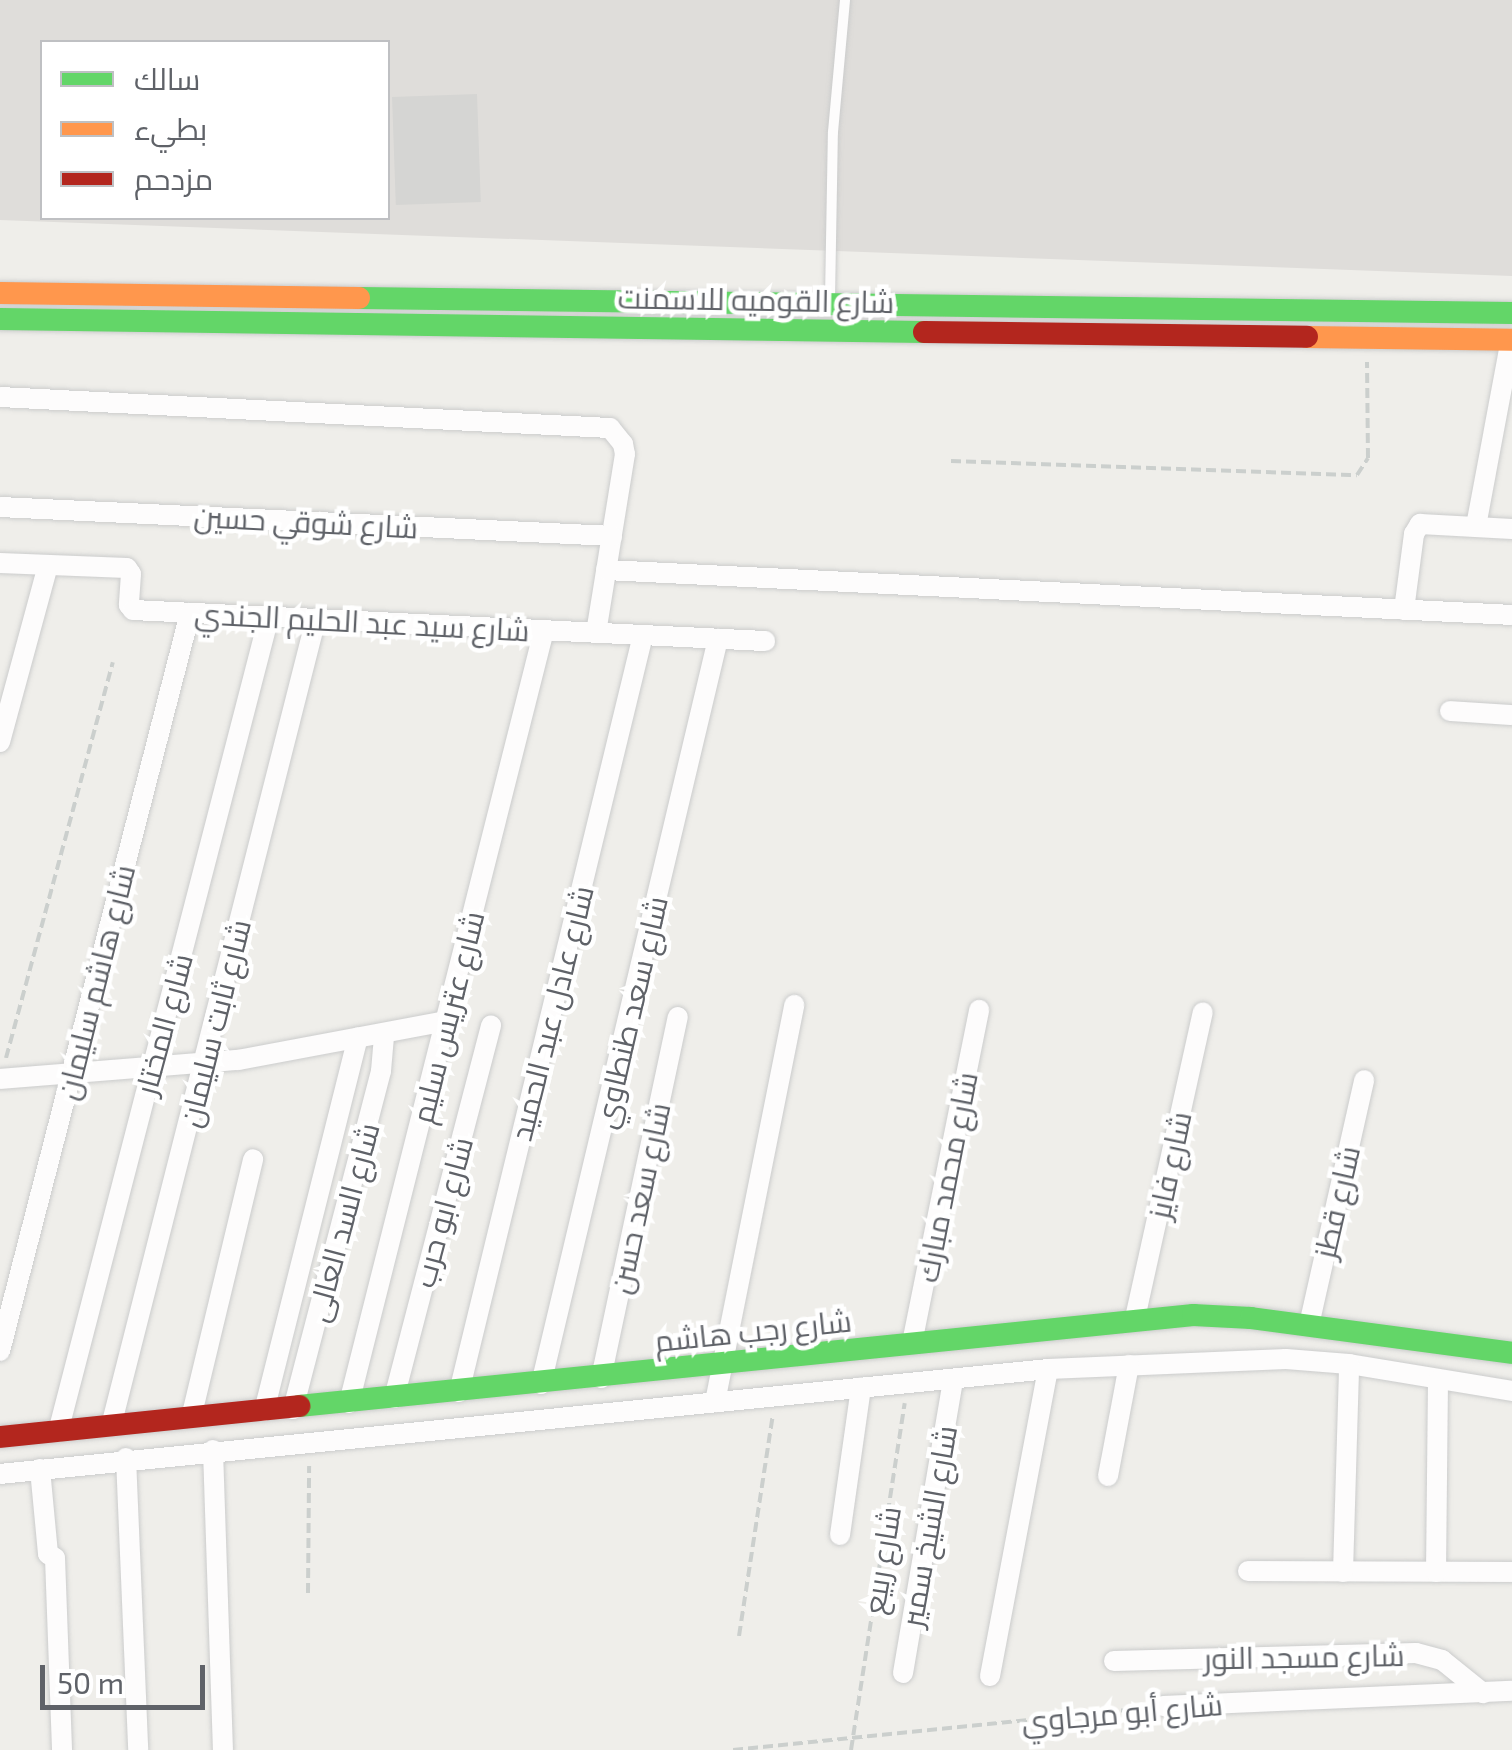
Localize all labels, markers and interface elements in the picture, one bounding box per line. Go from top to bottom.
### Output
legend [40,40,390,220]
text: سالك [134,60,200,96]
text: بطيء [134,110,207,146]
text: مزدحم [134,160,213,196]
street label: شارع القوميه للاسمنت [617,279,895,319]
street label: شارع شوقي حسين [193,497,419,545]
street label: شارع سيد عبد الحليم الجندي [194,594,530,648]
street label: شارع هاشم سليمان [48,861,142,1103]
street label: شارع عادل عبد الحميد [502,882,600,1144]
street label: شارع سعد طنطاوي [586,892,674,1132]
street label: شارع عتريس سليم [403,907,491,1127]
street label: شارع ثابت سليمان [171,915,257,1131]
street label: شارع المختار [127,949,199,1099]
street label: شارع محمد مبارك [908,1069,984,1285]
street label: شارع سعد حسن [601,1099,677,1297]
street label: شارع فايز [1140,1108,1198,1222]
street label: شارع السد العالى [298,1119,386,1325]
street label: شارع ابو حرب [405,1133,479,1291]
street label: شارع قطز [1306,1142,1366,1262]
street label: شارع رجب هاشم [653,1302,853,1358]
street label: شارع الشيخ سمير [893,1422,963,1630]
street label: شارع ربيع [855,1504,907,1616]
street label: شارع مسجد النور [1203,1636,1405,1676]
scale bar [45,1645,210,1707]
text: 50 m [57,1664,124,1700]
street label: شارع أبو مرجاوي [1020,1685,1224,1739]

